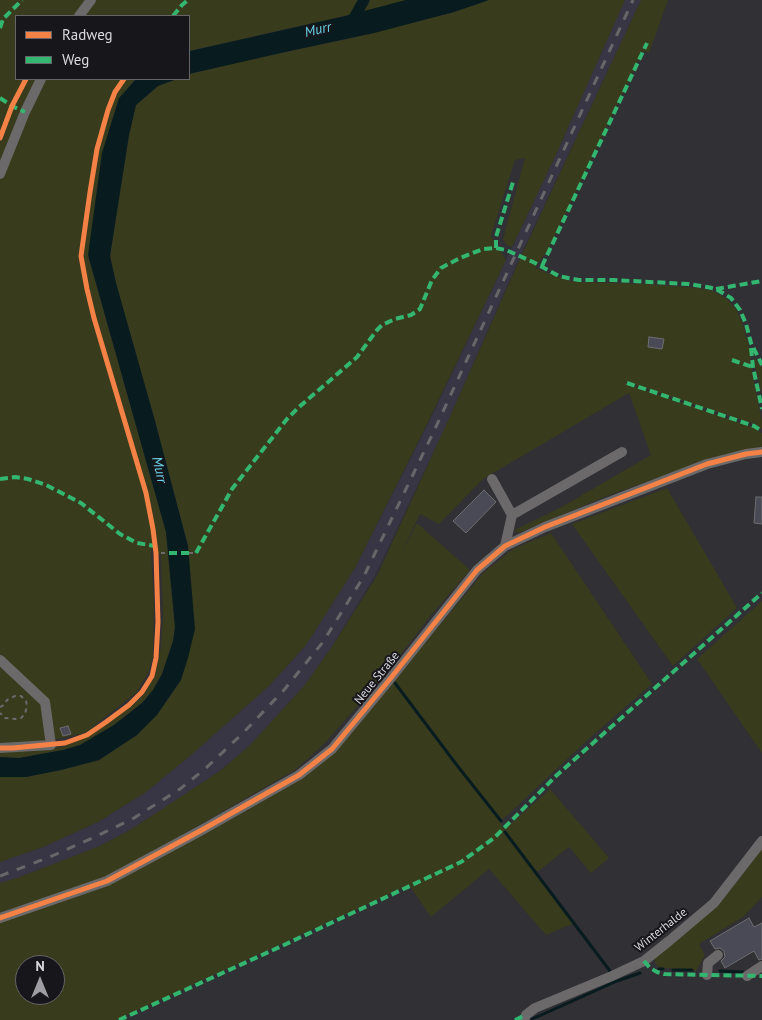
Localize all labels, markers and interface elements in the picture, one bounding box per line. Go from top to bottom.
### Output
legend [15,15,190,80]
water label: Murr [303,19,333,41]
text: Radweg [62,25,113,44]
text: Weg [62,50,89,69]
water label: Murr [148,455,170,485]
street label: Neue Straße [351,649,403,707]
street label: Winterhalde [632,905,690,955]
north arrow [15,955,65,1005]
text: N [35,957,45,975]

